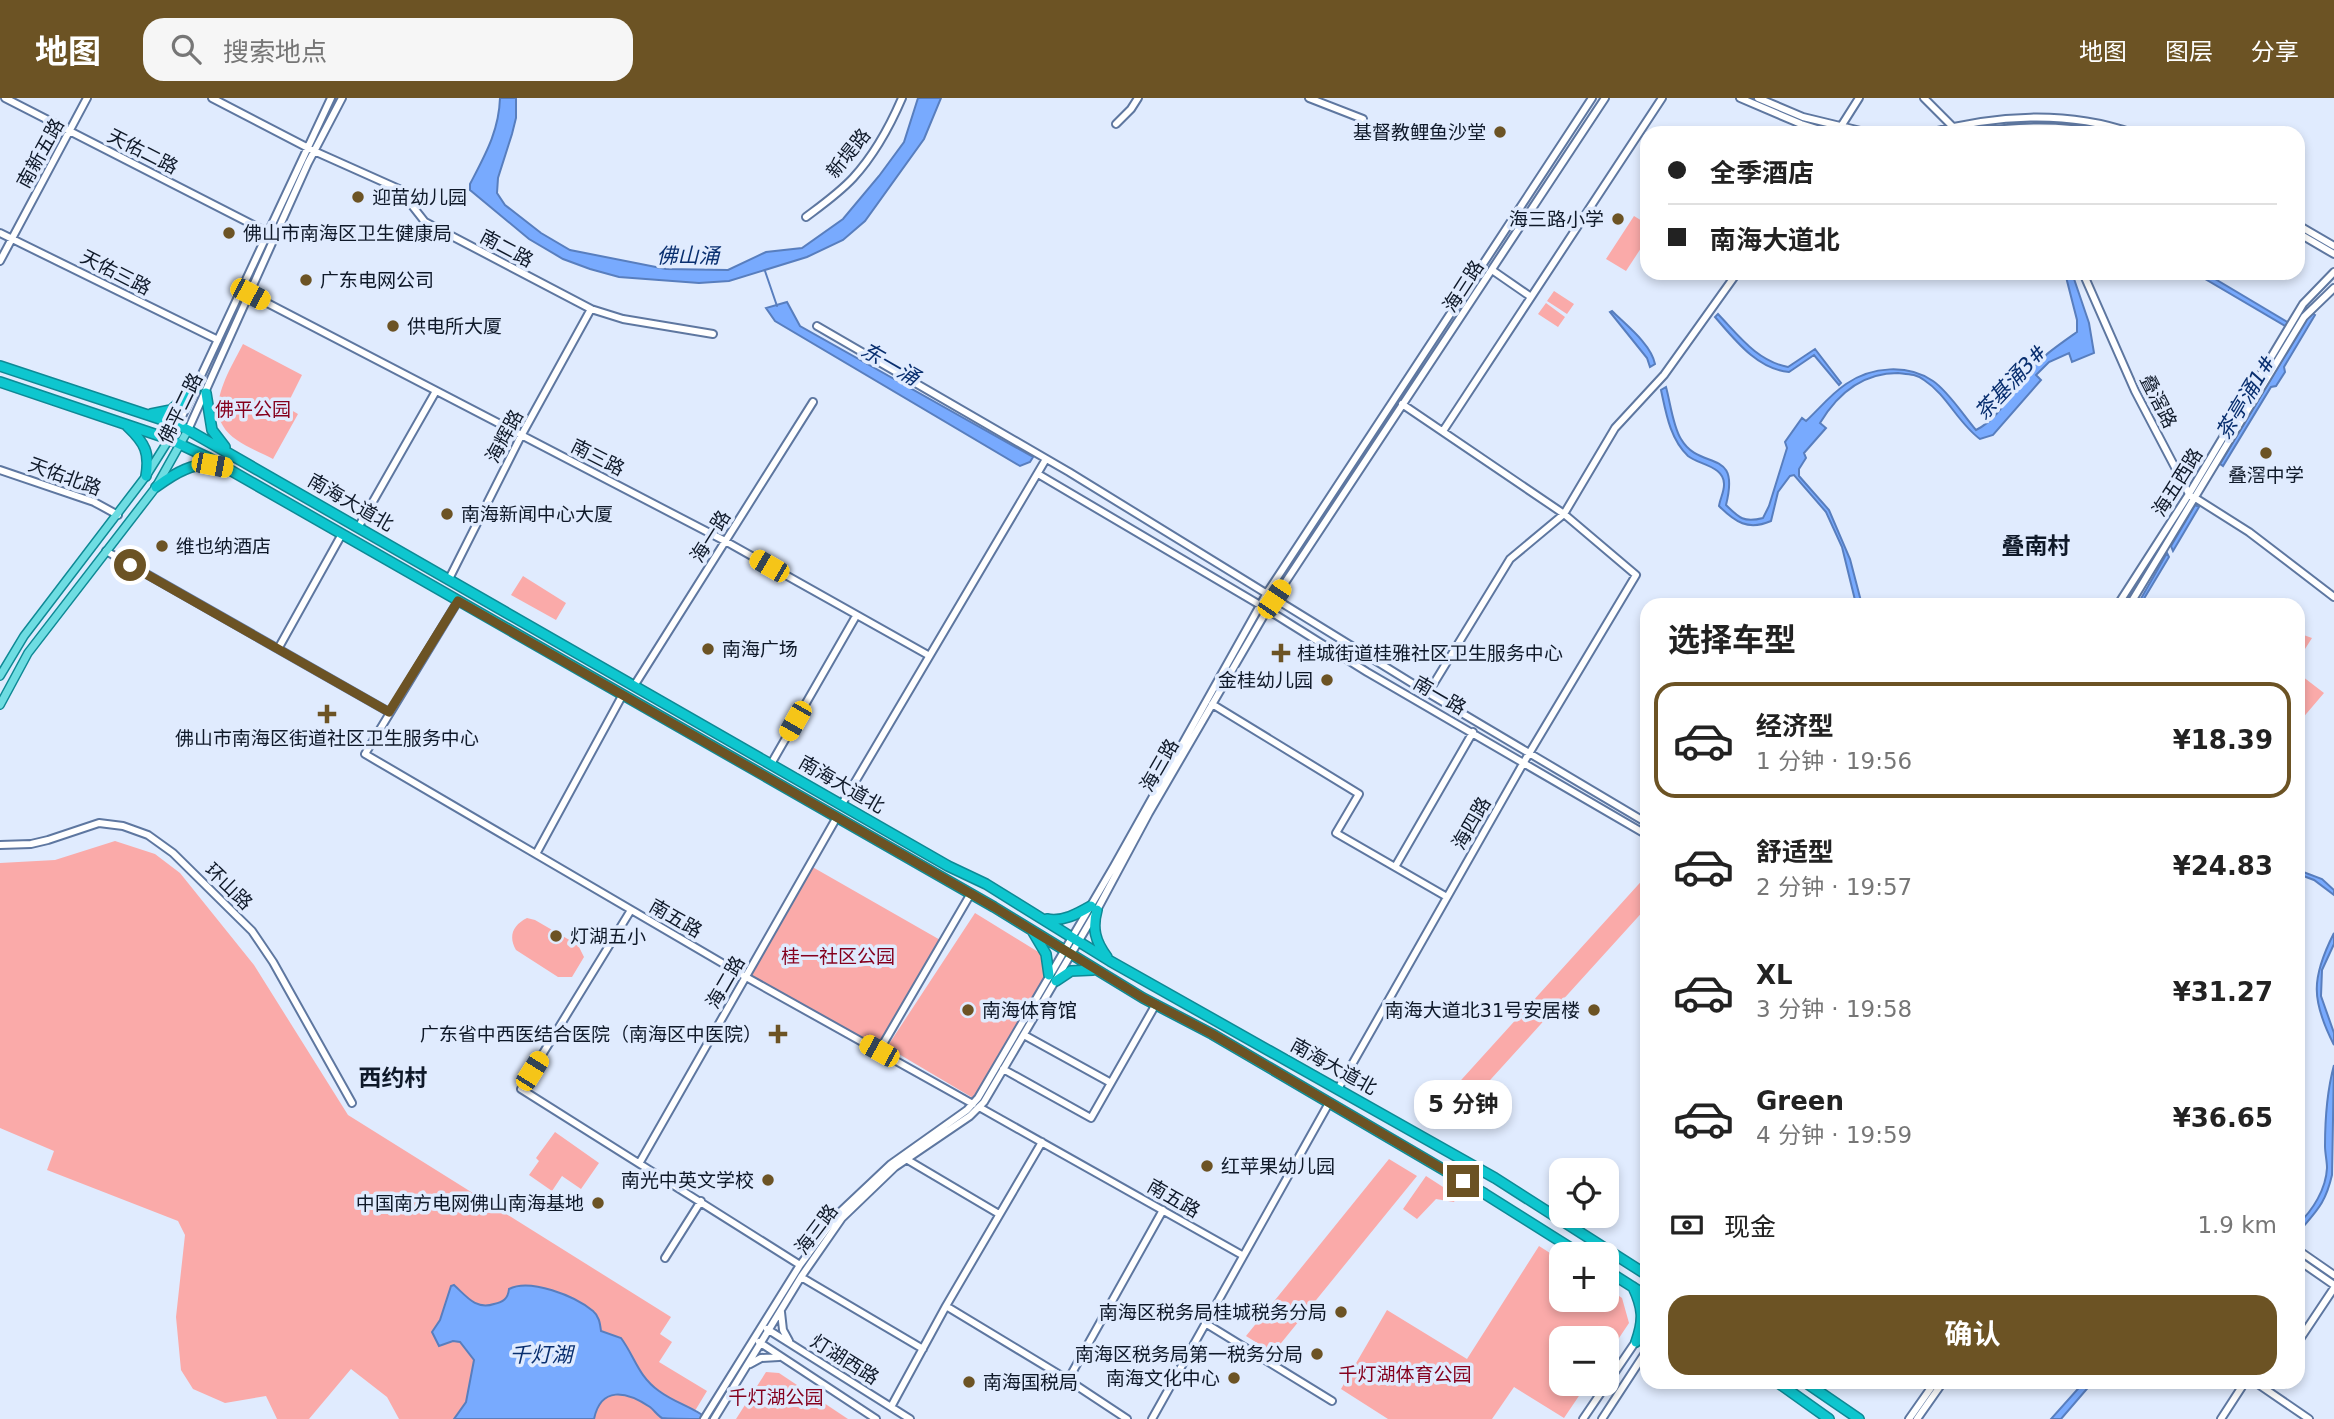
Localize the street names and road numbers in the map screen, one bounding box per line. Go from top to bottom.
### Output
street label: 南新五路 [12,114,68,192]
street label: 天佑二路 [104,124,182,178]
street label: 新堤路 [822,124,874,182]
street label: 南二路 [477,225,537,271]
street label: 天佑三路 [77,245,155,299]
street label: 海三路 [1438,256,1488,316]
street label: 佛平二路 [153,369,207,447]
street label: 叠滘路 [2136,371,2182,431]
street label: 海辉路 [481,406,527,466]
street label: 南三路 [568,434,628,480]
street label: 海五西路 [2148,444,2206,520]
street label: 天佑北路 [26,453,104,499]
street label: 南海大道北 [304,469,398,535]
street label: 海一路 [686,506,734,566]
street label: 南一路 [1410,671,1470,719]
street label: 海三路 [1135,735,1183,795]
street label: 南海大道北 [795,751,889,817]
street label: 海四路 [1447,793,1495,853]
street label: 环山路 [201,858,257,914]
street label: 南五路 [646,894,706,942]
street label: 海二路 [701,952,749,1012]
street label: 南海大道北 [1287,1033,1381,1099]
street label: 南五路 [1144,1174,1204,1222]
street label: 海三路 [790,1200,842,1258]
street label: 灯湖西路 [807,1330,883,1388]

